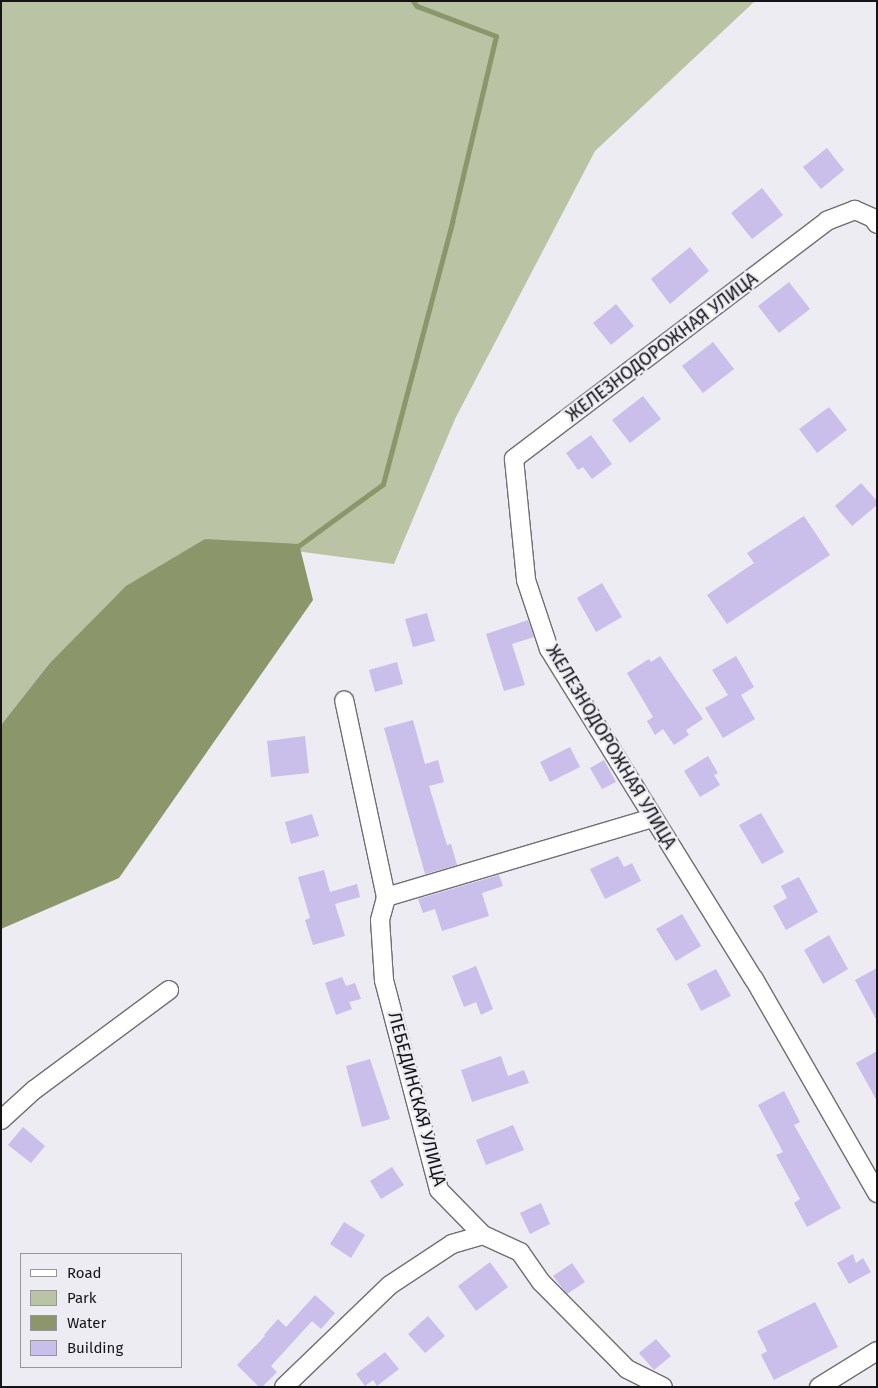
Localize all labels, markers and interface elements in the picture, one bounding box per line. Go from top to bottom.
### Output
street label: ЖЕЛЕЗНОДОРОЖНАЯ УЛИЦА [562,268,762,426]
street label: ЖЕЛЕЗНОДОРОЖНАЯ УЛИЦА [541,641,681,853]
street label: ЛЕБЕДИНСКАЯ УЛИЦА [383,1009,451,1189]
legend [20,1253,182,1368]
text: Road [67,1264,102,1282]
text: Park [67,1289,97,1307]
text: Water [67,1314,106,1332]
text: Building [67,1339,123,1357]

